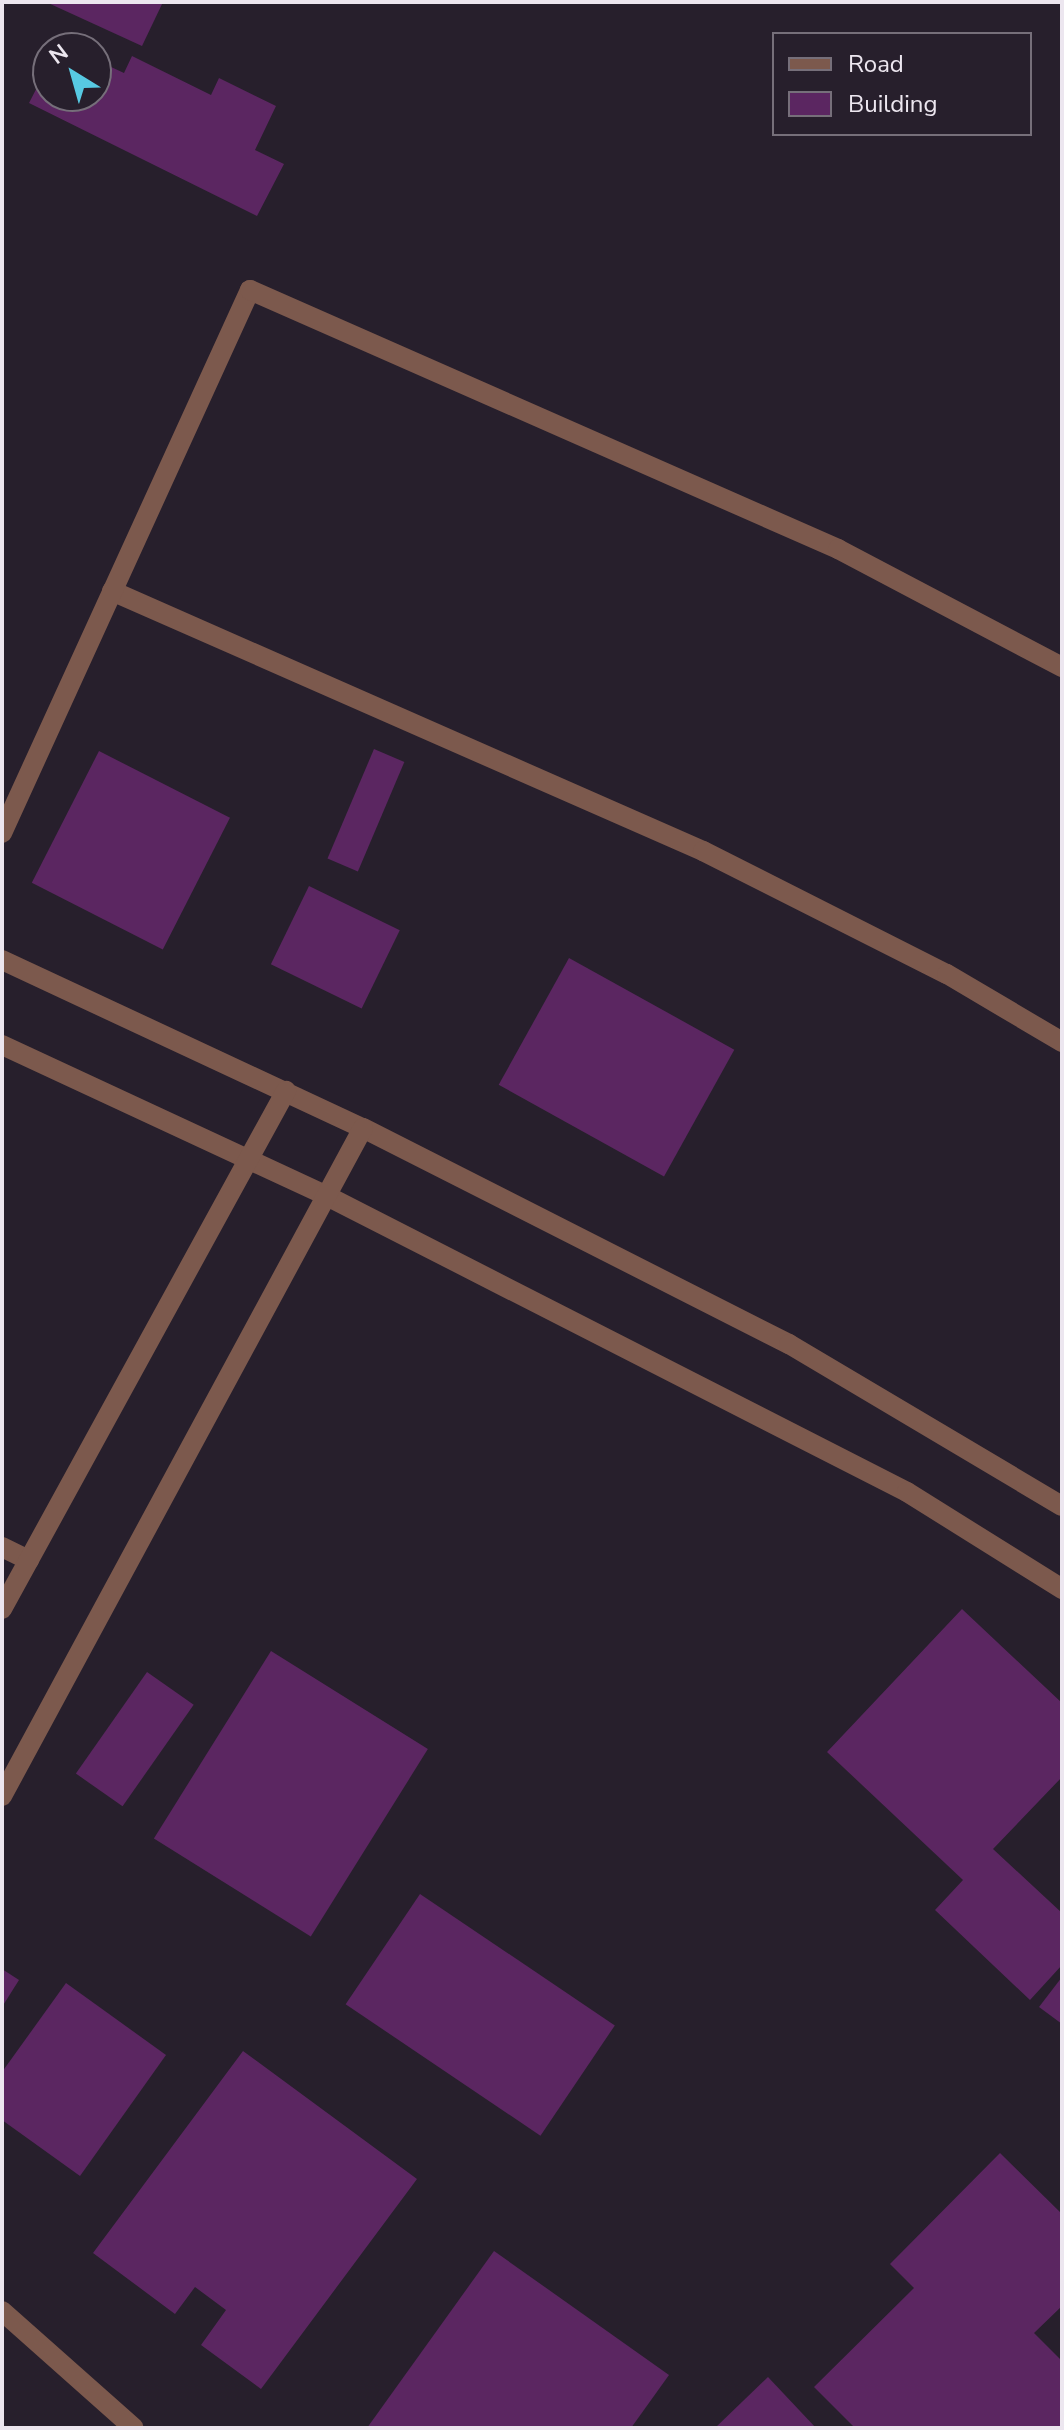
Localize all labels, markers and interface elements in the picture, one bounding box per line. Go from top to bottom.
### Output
north arrow [32,32,112,112]
legend [772,32,1032,136]
text: N [43,37,74,71]
text: Road [848,48,904,80]
text: Building [848,88,938,120]

